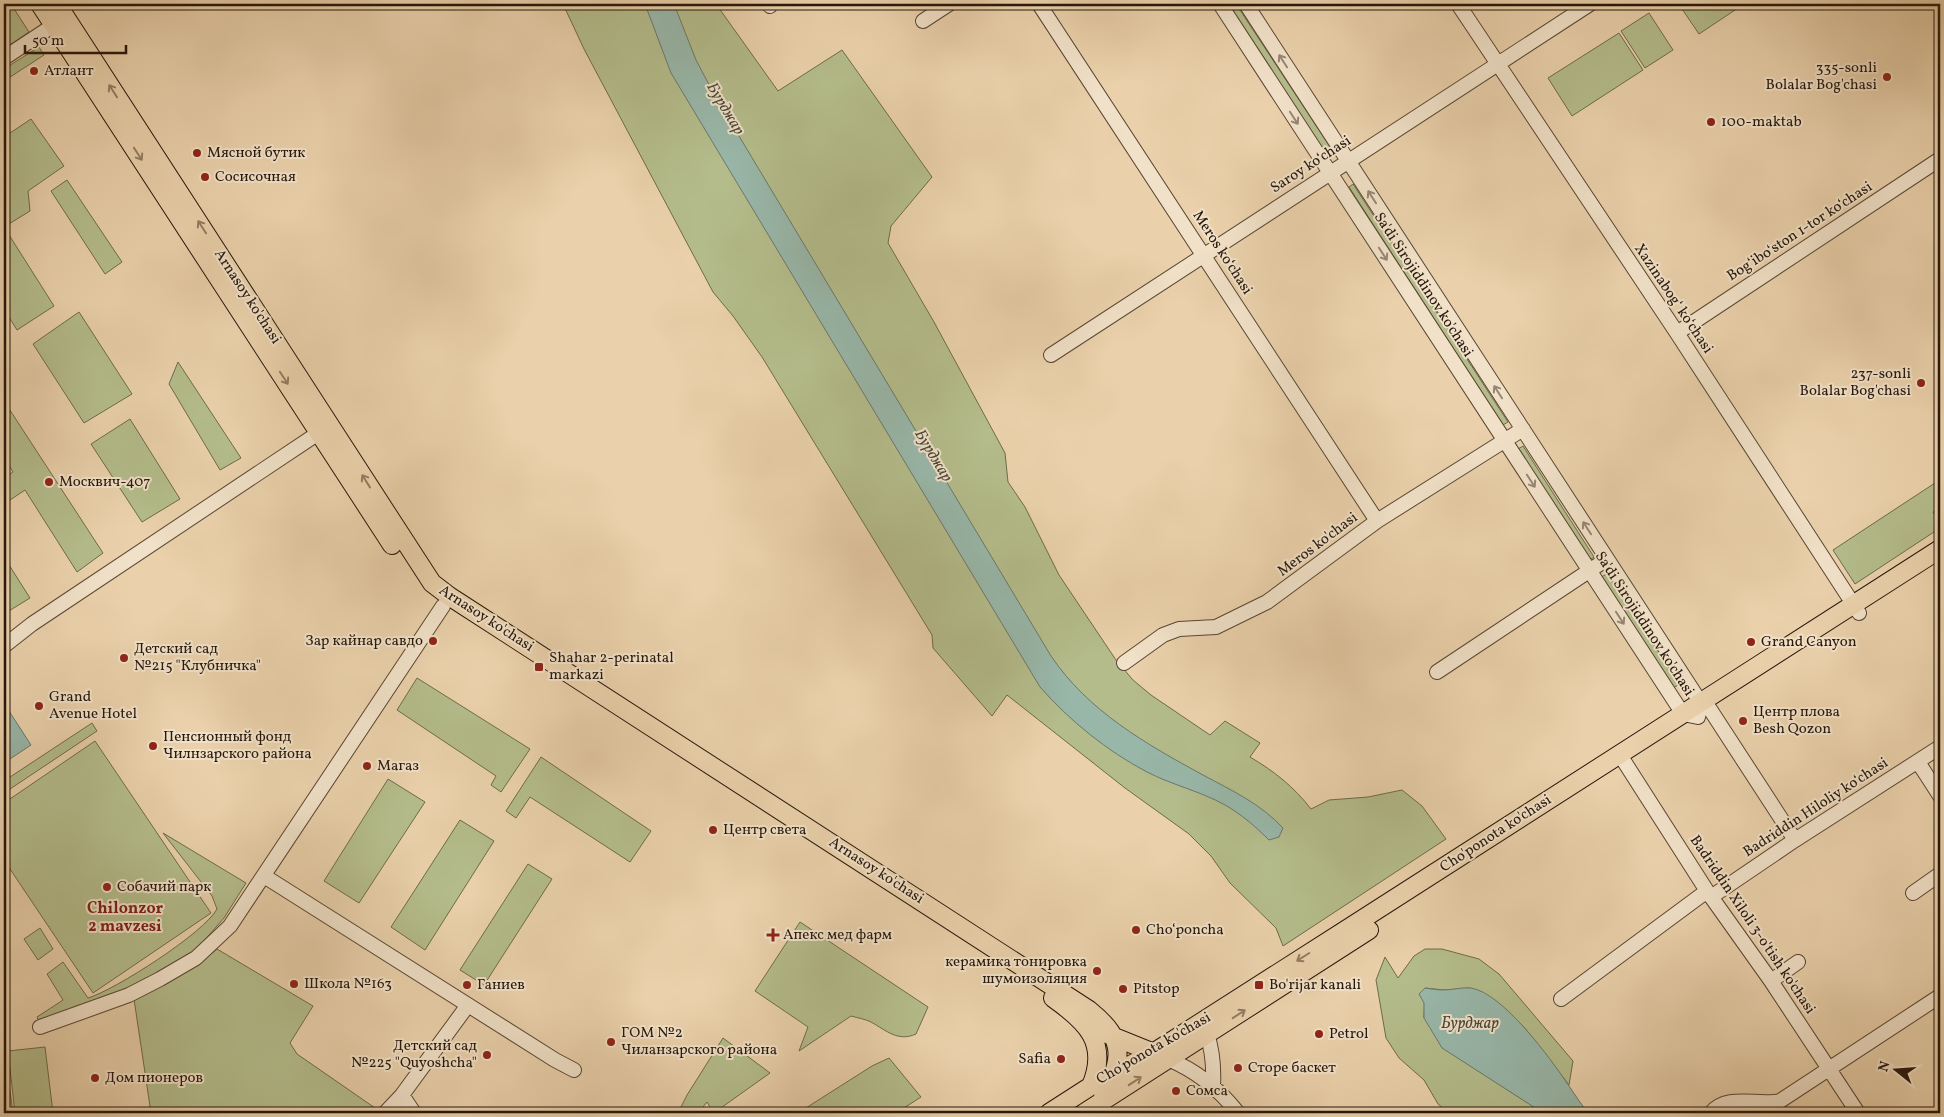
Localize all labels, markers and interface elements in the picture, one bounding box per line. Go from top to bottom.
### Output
scale bar [25,22,126,54]
text: 50 m [32,31,64,52]
one-way arrow [1278,54,1288,68]
place label: 335-sonli Bolalar Bog'chasi [1766,58,1877,96]
place label: Атлант [44,61,94,82]
marker: Атлант [28,65,40,77]
marker: 335-sonli Bolalar Bog'chasi [1881,71,1893,83]
water label: Бурджар [701,79,750,140]
one-way arrow [108,84,118,98]
one-way arrow [1289,111,1300,125]
place label: 100-maktab [1721,112,1802,133]
marker: 100-maktab [1705,116,1717,128]
street label: Saroy ko‘chasi [1267,131,1355,199]
place label: Мясной бутик [207,143,305,164]
one-way arrow [133,147,143,161]
marker: Мясной бутик [191,147,203,159]
place label: Сосисочная [215,167,296,188]
marker: Сосисочная [199,171,211,183]
street label: Bogʻiboʻston 1-tor koʻchasi [1723,177,1877,287]
one-way arrow [1366,190,1376,204]
street label: Meros ko‘chasi [1187,207,1257,299]
street label: Sa'di Sirojiddinov ko'chasi [1368,209,1478,361]
one-way arrow [197,221,207,235]
street label: Xazinabog‘ ko‘chasi [1628,240,1718,358]
street label: Arnasoy ko'chasi [208,245,286,349]
one-way arrow [1378,247,1388,261]
place label: 237-sonli Bolalar Bog'chasi [1800,364,1911,402]
one-way arrow [279,371,289,385]
marker: 237-sonli Bolalar Bog'chasi [1915,377,1927,389]
one-way arrow [1493,385,1503,399]
water label: Бурджар [909,426,958,487]
place label: Москвич-407 [59,472,151,493]
one-way arrow [1527,474,1537,488]
one-way arrow [361,475,371,489]
marker: Москвич-407 [43,476,55,488]
street label: Meros ko'chasi [1273,508,1363,582]
one-way arrow [1582,521,1592,535]
street label: Sa'di Sirojiddinov ko'chasi [1589,548,1699,700]
street label: Arnasoy ko'chasi [434,580,538,658]
one-way arrow [1615,610,1625,624]
place label: Зар кайнар савдо [305,631,423,652]
place label: Grand Canyon [1761,632,1857,653]
marker: Зар кайнар савдо [427,635,439,647]
marker: Grand Canyon [1745,636,1757,648]
place label: Детский сад №215 "Клубничка" [134,639,261,677]
place label: Shahar 2-perinatal markazi [549,648,674,686]
marker: Детский сад №215 "Клубничка" [118,652,130,664]
marker: Shahar 2-perinatal markazi [533,661,545,673]
place label: Grand Avenue Hotel [49,687,137,725]
marker: Grand Avenue Hotel [33,700,45,712]
place label: Центр плова Besh Qozon [1753,702,1840,740]
marker: Центр плова Besh Qozon [1737,715,1749,727]
place label: Пенсионный фонд Чилнзарского района [163,727,312,765]
marker: Пенсионный фонд Чилнзарского района [147,740,159,752]
street label: Badriddin Hiloliy koʻchasi [1739,753,1893,863]
place label: Магаз [377,756,419,777]
marker: Магаз [361,760,373,772]
street label: Cho'ponota ko'chasi [1436,790,1556,878]
place label: Центр света [723,820,806,841]
marker: Центр света [707,824,719,836]
street label: Badriddin Xiloli 3-o'tish ko'chasi [1684,831,1820,1019]
street label: Arnasoy ko'chasi [824,832,928,910]
place label: Собачий парк [117,877,211,898]
marker: Собачий парк [101,881,113,893]
district label: Chilonzor 2 mavzesi [87,898,164,938]
place label: Choʻponcha [1146,920,1224,941]
marker: Choʻponcha [1130,924,1142,936]
place label: Апекс мед фарм [783,925,892,946]
marker: Апекс мед фарм [767,929,779,941]
place label: керамика тонировка шyмоизоляция [945,952,1087,990]
one-way arrow [1297,953,1311,963]
marker: керамика тонировка шyмоизоляция [1091,965,1103,977]
place label: Школа №163 [304,974,392,995]
place label: Ганиев [477,975,525,996]
place label: Bo'rijar kanali [1269,975,1361,996]
marker: Школа №163 [288,978,300,990]
marker: Ганиев [461,979,473,991]
place label: Pitstop [1133,979,1180,1000]
marker: Bo'rijar kanali [1253,979,1265,991]
marker: Pitstop [1117,983,1129,995]
street label: Cho'ponota ko'chasi [1093,1008,1215,1090]
one-way arrow [1231,1009,1245,1019]
water label: Бурджар [1441,1013,1499,1035]
place label: ГОМ №2 Чиланзарского района [621,1023,777,1061]
place label: Petrol [1329,1024,1368,1045]
marker: Petrol [1313,1028,1325,1040]
place label: Детский сад №225 "Quyoshcha" [351,1036,478,1074]
marker: ГОМ №2 Чиланзарского района [605,1036,617,1048]
north arrow [1872,1044,1922,1094]
marker: Детский сад №225 "Quyoshcha" [481,1049,493,1061]
place label: Safia [1018,1049,1051,1070]
marker: Safia [1055,1053,1067,1065]
place label: Сторе баскет [1248,1058,1336,1079]
text: N [1874,1059,1896,1074]
marker: Сторе баскет [1232,1062,1244,1074]
place label: Дом пионеров [105,1068,203,1089]
marker: Дом пионеров [89,1072,101,1084]
one-way arrow [1127,1075,1141,1085]
place label: Сомса [1186,1081,1228,1102]
marker: Сомса [1170,1085,1182,1097]

